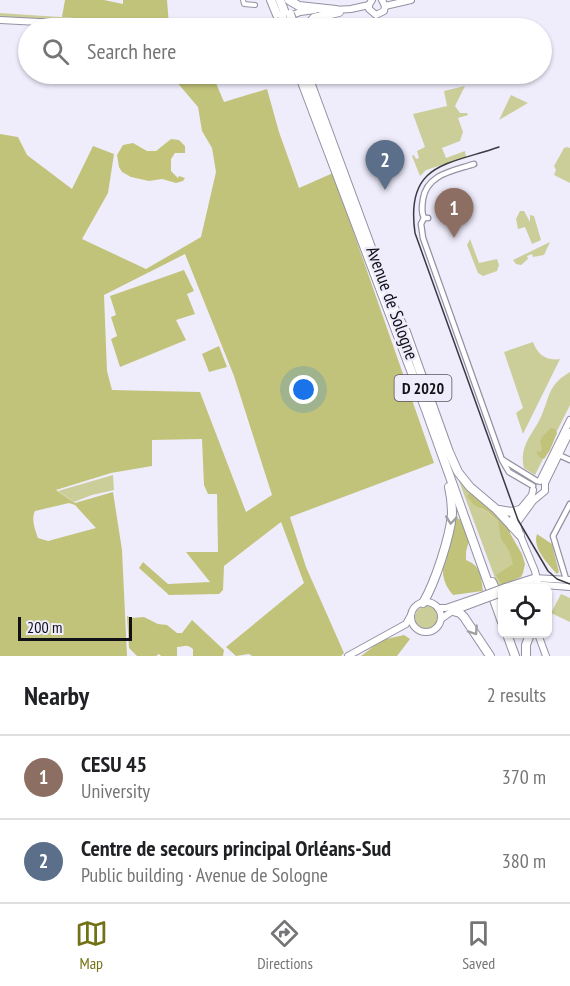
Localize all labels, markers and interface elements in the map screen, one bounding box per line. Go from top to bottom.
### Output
search box [18,18,552,84]
icon: search [39,35,72,68]
text: Search here [87,37,176,65]
pin: 2 [366,140,404,190]
pin: 1 [434,188,474,238]
street label: Avenue de Sologne [361,243,424,363]
your location [289,375,318,404]
road number: D 2020 [394,375,452,401]
one-way arrow [445,515,457,525]
map controls [498,584,552,638]
button: locate [498,584,552,638]
scale bar [18,614,132,642]
text: 200 m [27,617,62,637]
one-way arrow [466,625,478,635]
text: Nearby [24,679,89,712]
text: 2 results [487,682,546,708]
text: CESU 45 [81,750,147,778]
text: 1 [39,764,48,790]
text: 370 m [502,764,546,790]
text: University [81,778,150,804]
text: Centre de secours principal Orléans-Sud [81,834,391,862]
text: 2 [39,848,48,874]
text: 380 m [502,848,546,874]
text: Public building · Avenue de Sologne [81,862,328,888]
tab: Map [75,917,108,973]
tab: Directions [257,917,313,973]
tab: Saved [462,917,495,973]

